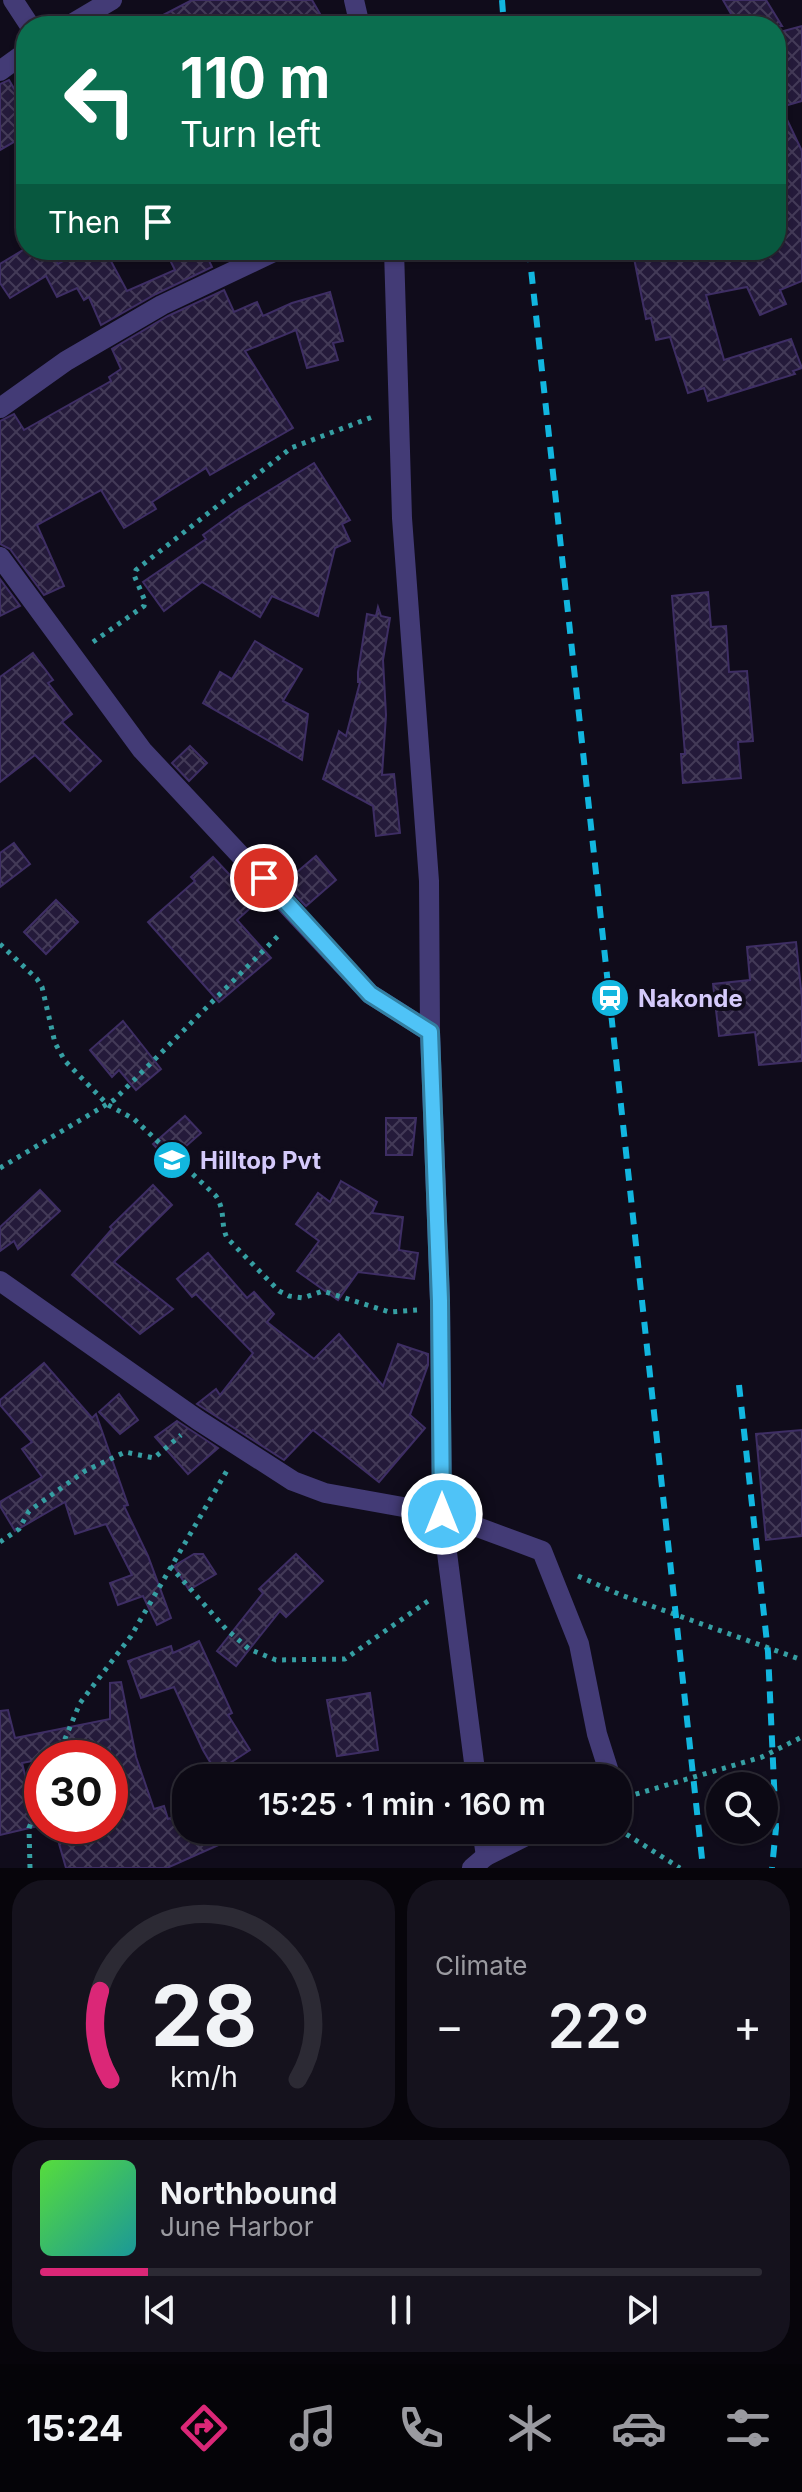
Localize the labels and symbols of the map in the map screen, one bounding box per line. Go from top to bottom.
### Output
pin [230,844,298,912]
station icon: Nakonde [589,977,631,1019]
place label: Nakonde [638,984,743,1013]
school or university icon: Hilltop Pvt [151,1139,193,1181]
place label: Hilltop Pvt [200,1146,321,1175]
position arrow [400,1472,484,1556]
speed limit sign: 30 [24,1740,128,1844]

